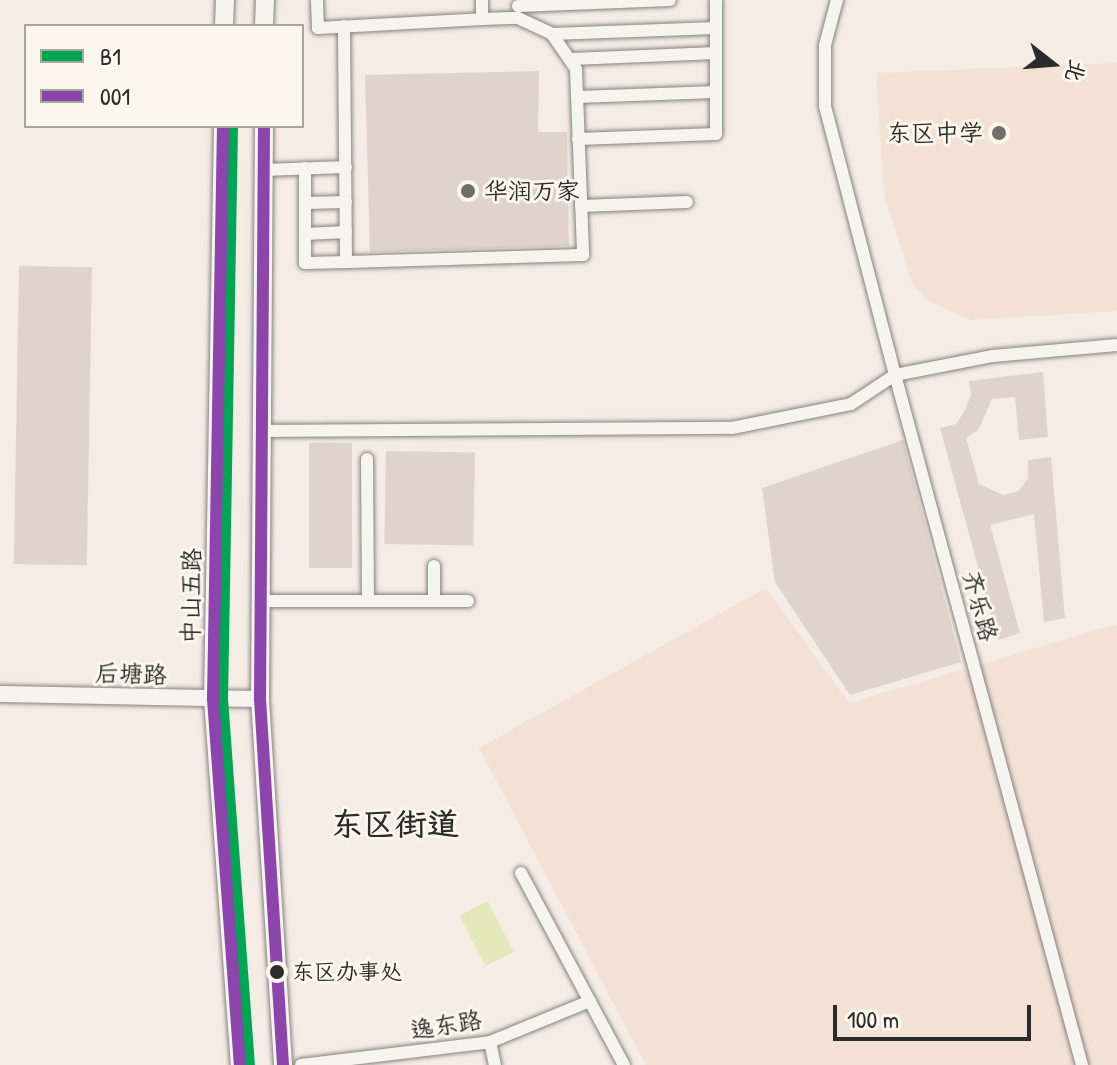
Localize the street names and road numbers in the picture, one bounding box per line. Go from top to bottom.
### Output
street label: 中山五路 [176,548,206,644]
street label: 齐乐路 [957,567,1003,645]
street label: 后塘路 [95,658,167,690]
street label: 逸东路 [408,1005,484,1045]

